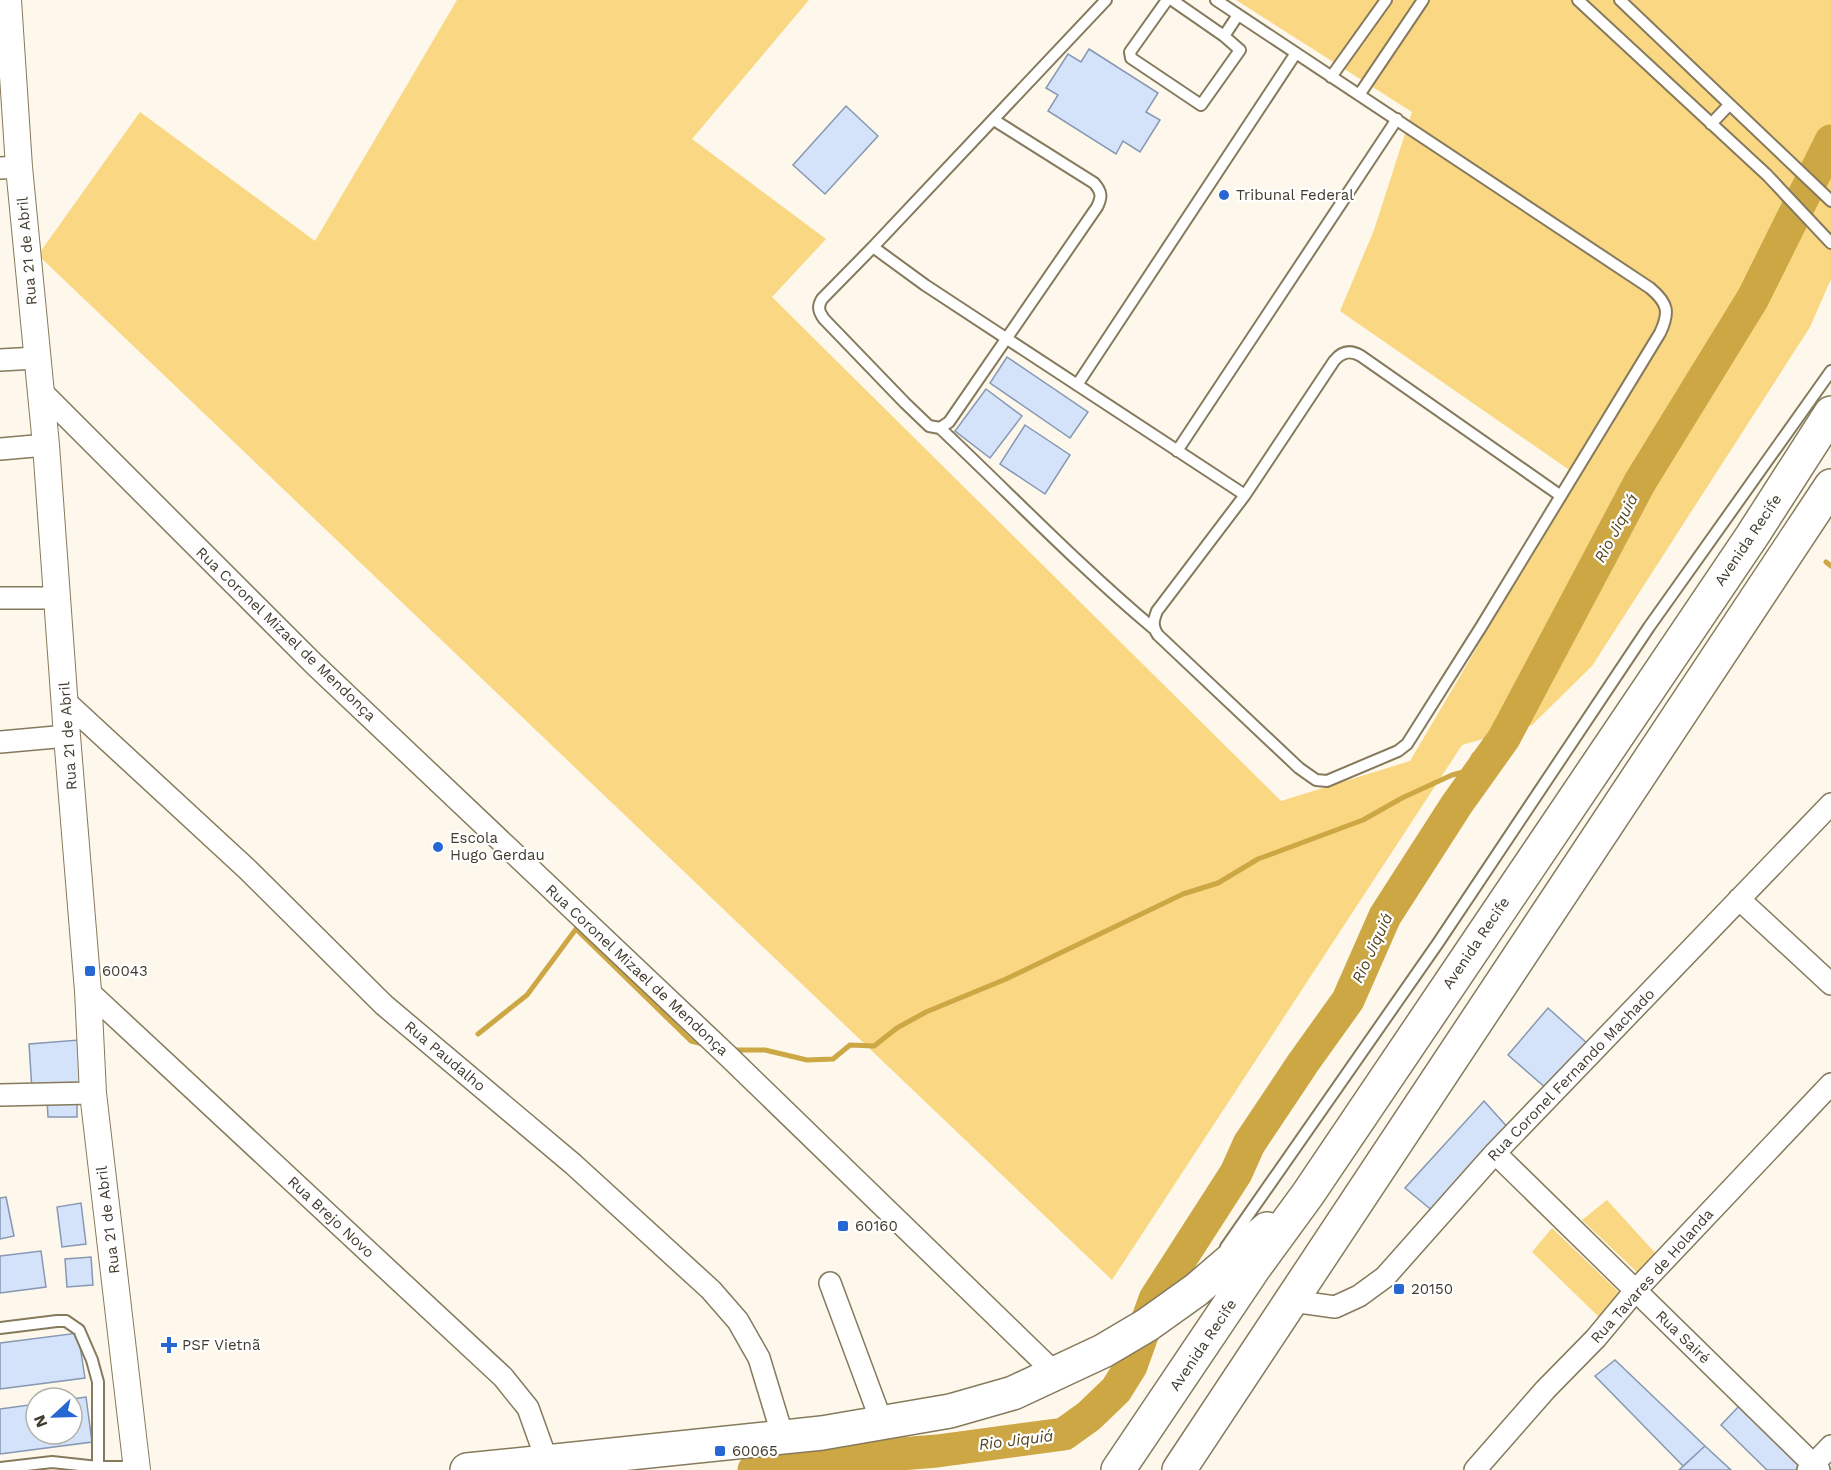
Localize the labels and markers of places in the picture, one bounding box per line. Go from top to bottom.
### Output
place label: Tribunal Federal [1236,186,1354,204]
marker: Tribunal Federal [1217,188,1231,202]
place label: Escola Hugo Gerdau [450,829,545,864]
marker: Escola Hugo Gerdau [431,840,445,854]
place label: 60043 [102,962,148,980]
marker: 60043 [83,964,97,978]
place label: 60160 [855,1217,898,1235]
marker: 60160 [836,1219,850,1233]
place label: 20150 [1411,1280,1453,1298]
marker: 20150 [1392,1282,1406,1296]
marker: PSF Vietnã [160,1336,178,1354]
place label: PSF Vietnã [182,1336,261,1354]
place label: 60065 [732,1442,778,1460]
marker: 60065 [713,1444,727,1458]

